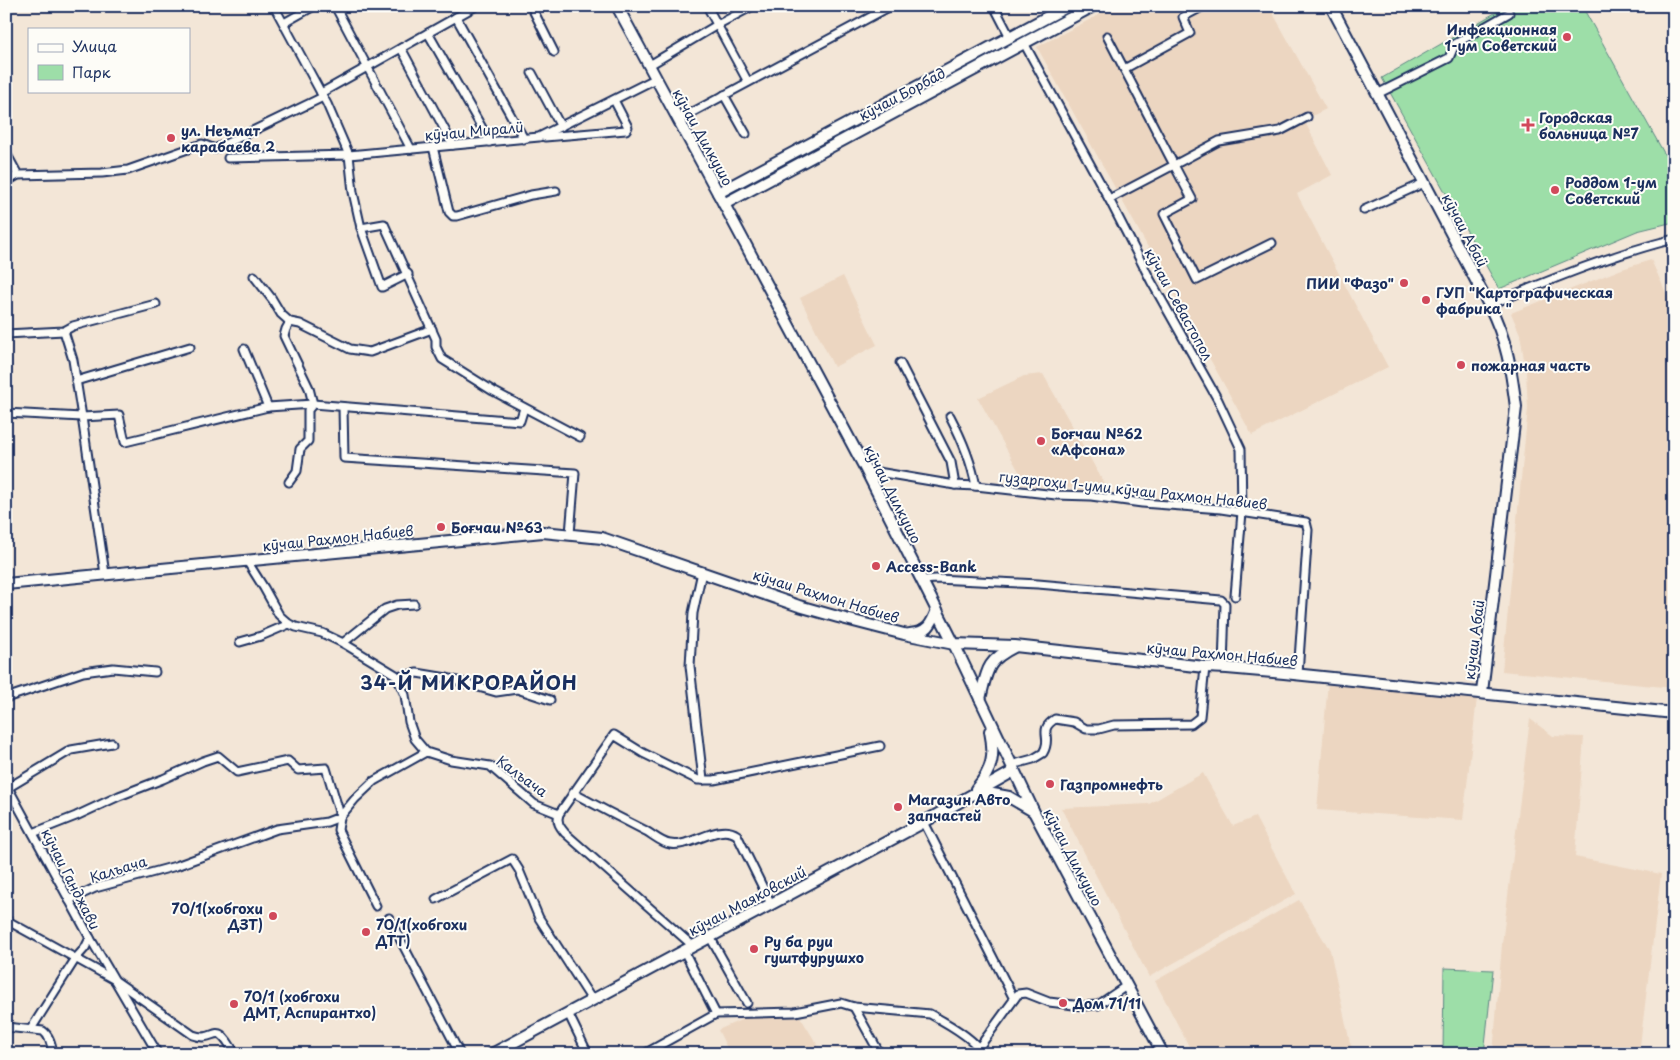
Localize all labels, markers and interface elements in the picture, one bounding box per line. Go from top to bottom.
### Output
place label: Инфекционная 1-ум Советский [1445,19,1557,56]
legend [28,28,190,92]
marker: Инфекционная 1-ум Советский [1561,31,1573,43]
text: Улица [72,34,117,57]
text: Парк [72,60,111,83]
street label: кӯчаи Борбад [855,62,949,126]
street label: кӯчаи Дилкушо [668,85,738,190]
place label: Городская больница №7 [1539,107,1639,144]
street label: кӯчаи Миралӣ [424,116,524,146]
marker: Городская больница №7 [1521,118,1535,132]
place label: ул. Неъмат карабаева 2 [181,120,275,157]
marker: ул. Неъмат карабаева 2 [165,132,177,144]
place label: Роддом 1-ум Советский [1565,172,1657,209]
marker: Роддом 1-ум Советский [1549,184,1561,196]
street label: кӯчаи Абаӣ [1437,190,1493,270]
street label: кӯчаи Севастопол [1139,244,1219,364]
place label: ПИИ "Фазо" [1306,273,1394,294]
marker: ПИИ "Фазо" [1398,277,1410,289]
place label: ГУП "Картографическая фабрика " [1436,282,1613,319]
marker: ГУП "Картографическая фабрика " [1420,294,1432,306]
place label: пожарная часть [1471,355,1591,376]
marker: пожарная часть [1455,359,1467,371]
place label: Боғчаи №62 «Афсона» [1051,423,1142,460]
marker: Боғчаи №62 «Афсона» [1035,435,1047,447]
street label: кӯчаи Дилкушо [859,441,927,547]
street label: гузаргоҳи 1-уми кӯчаи Раҳмон Навиев [998,465,1268,515]
place label: Боғчаи №63 [451,517,543,538]
street label: кӯчаи Раҳмон Набиев [261,520,415,556]
marker: Боғчаи №63 [435,521,447,533]
place label: Access-Bank [885,556,977,577]
marker: Access-Bank [870,560,882,572]
street label: кӯчаи Раҳмон Набиев [750,564,902,628]
street label: кӯчаи Абаӣ [1459,599,1489,681]
street label: кӯчаи Раҳмон Набиев [1145,637,1299,671]
district label: 34-Й МИКРОРАЙОН [360,668,578,696]
street label: Калъача [492,750,552,802]
place label: Газпромнефть [1060,774,1163,795]
marker: Газпромнефть [1044,778,1056,790]
place label: Магазин Авто запчастей [907,789,1010,826]
marker: Магазин Авто запчастей [892,801,904,813]
street label: кӯчаи Дилкушо [1038,804,1108,910]
street label: кӯчаи Ганджави [36,825,106,933]
street label: Калъача [87,850,149,888]
street label: кӯчаи Маяковский [684,861,810,941]
place label: 70/1(хобгохи ДЗТ) [172,898,263,935]
marker: 70/1(хобгохи ДЗТ) [267,910,279,922]
place label: 70/1(хобгохи ДТТ) [375,914,467,951]
marker: 70/1(хобгохи ДТТ) [360,926,372,938]
place label: Ру ба руи гуштфурушхо [764,931,864,968]
marker: Ру ба руи гуштфурушхо [748,943,760,955]
place label: 70/1 (хобгохи ДМТ, Аспирантхо) [243,986,376,1023]
place label: Дом 71/11 [1072,993,1141,1014]
marker: Дом 71/11 [1057,997,1069,1009]
marker: 70/1 (хобгохи ДМТ, Аспирантхо) [228,998,240,1010]

